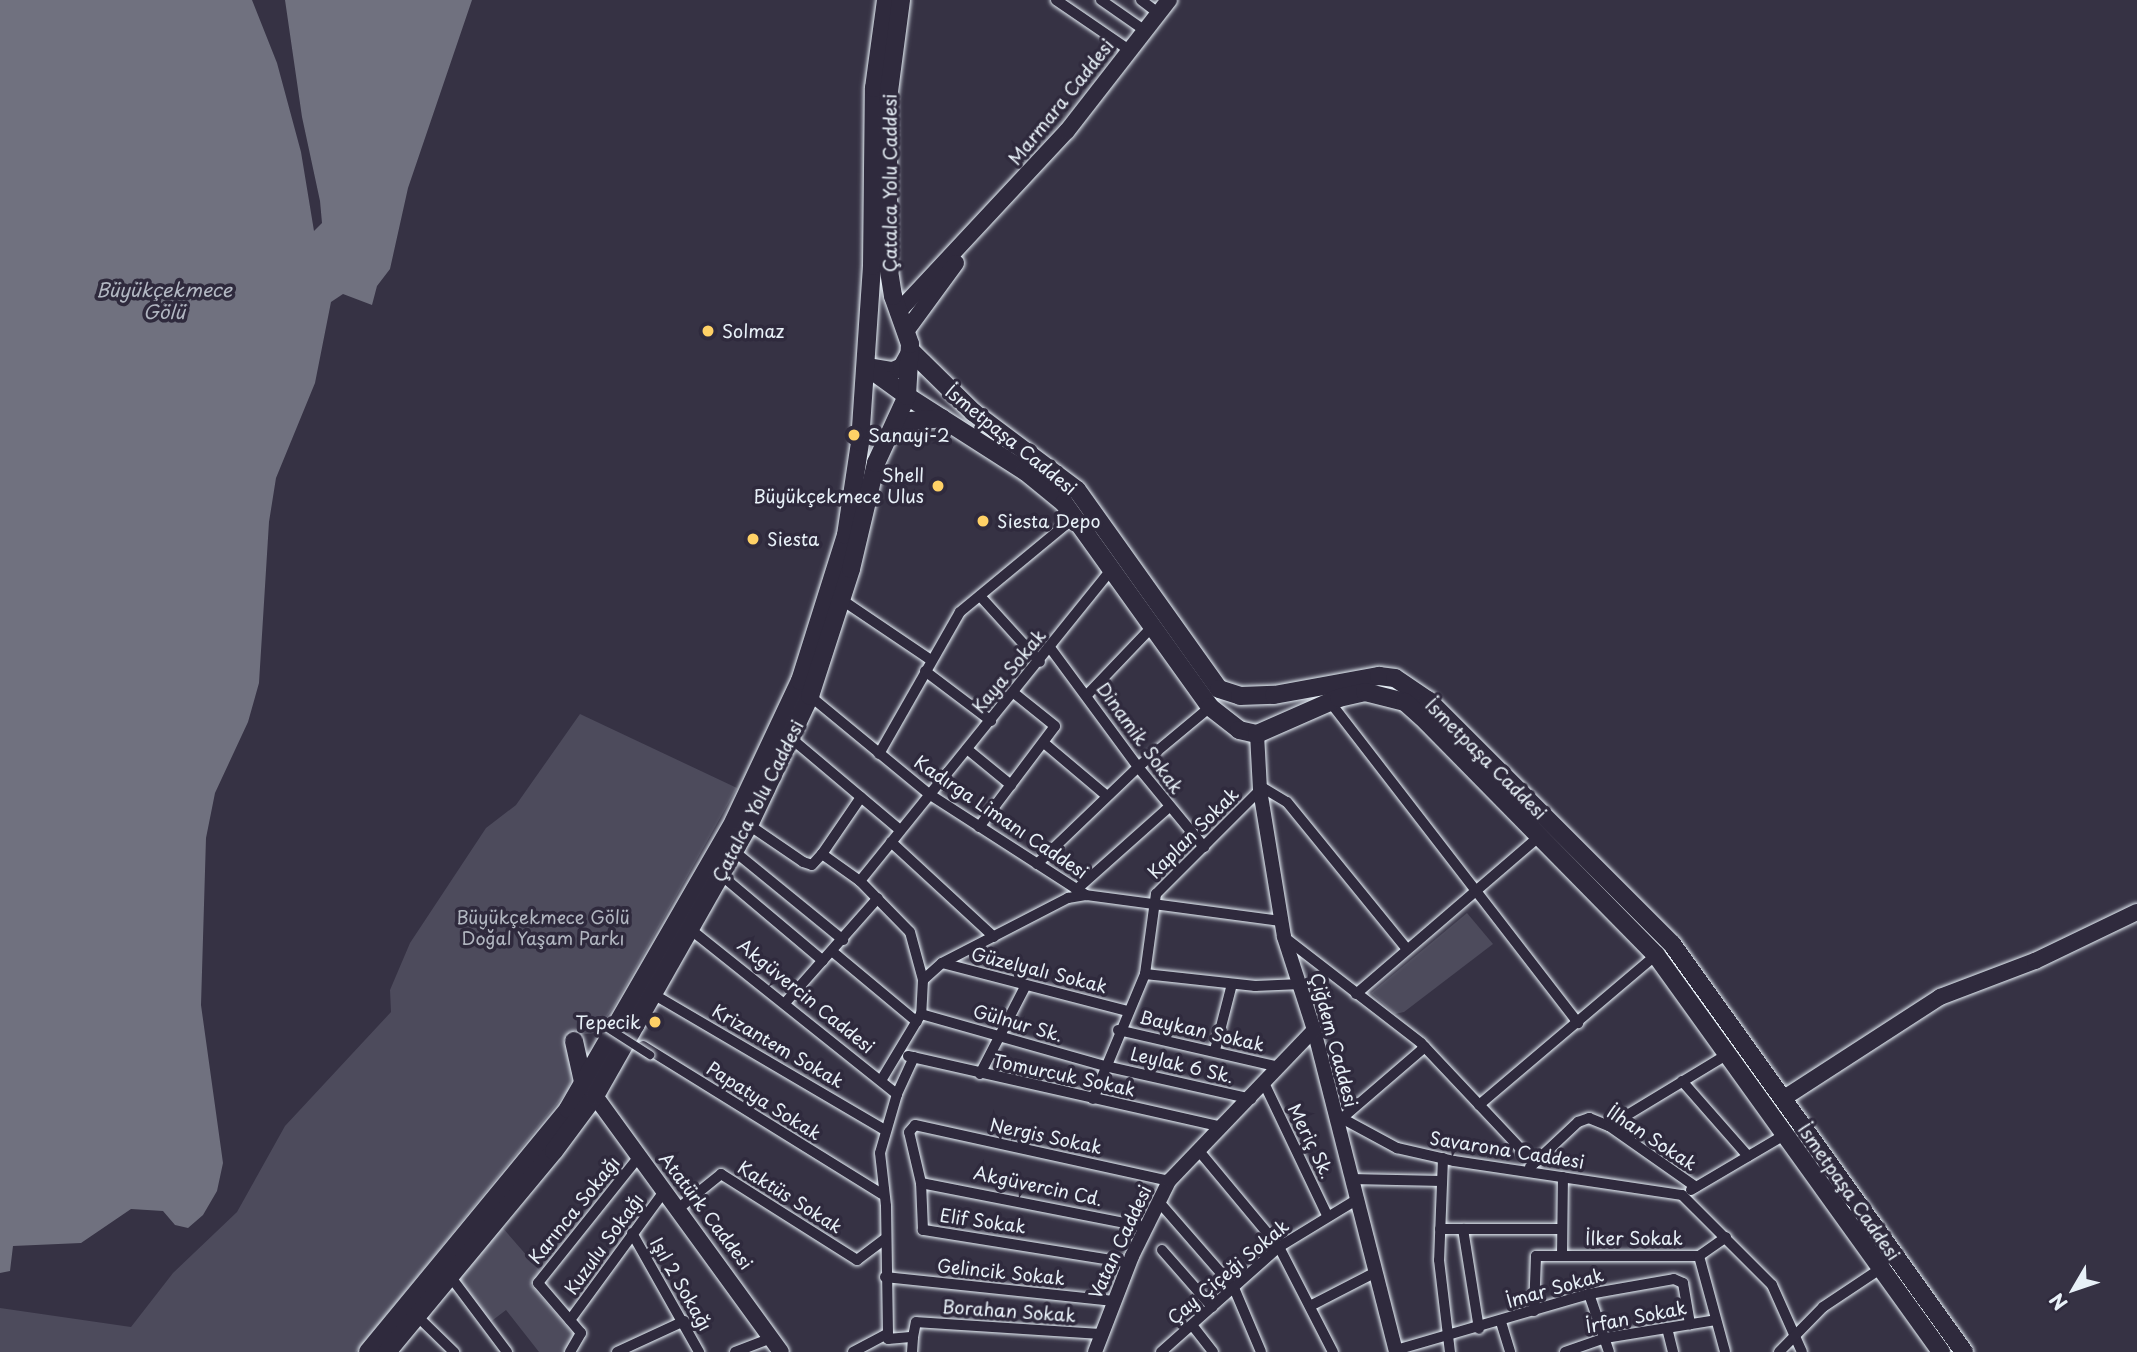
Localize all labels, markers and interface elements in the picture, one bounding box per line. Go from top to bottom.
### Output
street label: Marmara Caddesi [1003,34,1119,170]
street label: Çatalca Yolu Caddesi [879,92,901,274]
water label: Büyükçekmece Gölü [96,279,232,323]
place label: Solmaz [722,320,784,342]
marker: Solmaz [700,323,716,339]
street label: İsmetpaşa Caddesi [941,381,1081,499]
place label: Sanayi-2 [868,424,950,446]
marker: Sanayi-2 [846,427,862,443]
place label: Shell Büyükçekmece Ulus [752,465,924,508]
marker: Shell Büyükçekmece Ulus [930,478,946,494]
place label: Siesta Depo [997,510,1101,532]
marker: Siesta Depo [975,513,991,529]
place label: Siesta [767,528,819,550]
marker: Siesta [745,531,761,547]
street label: Kaya Sokak [967,624,1051,718]
street label: Dinamik Sokak [1092,678,1188,798]
street label: İsmetpaşa Caddesi [1421,694,1551,824]
street label: Çatalca Yolu Caddesi [707,715,809,887]
street label: Kadırga Limanı Caddesi [909,750,1093,884]
street label: Kaplan Sokak [1143,783,1243,883]
park label: Büyükçekmece Gölü Doğal Yaşam Parkı [456,907,630,950]
street label: Akgüvercin Caddesi [733,934,879,1058]
street label: Güzelyalı Sokak [968,943,1110,997]
street label: Çiğdem Caddesi [1306,970,1362,1110]
street label: Krizantem Sokak [708,999,848,1093]
street label: Gülnur Sk. [971,1000,1065,1046]
street label: Baykan Sokak [1137,1006,1267,1056]
place label: Tepecik [575,1011,641,1033]
marker: Tepecik [647,1014,663,1030]
street label: Leylak 6 Sk. [1127,1042,1237,1088]
street label: Tomurcuk Sokak [991,1049,1137,1101]
street label: Papatya Sokak [702,1057,826,1145]
street label: Meriç Sk. [1283,1100,1339,1182]
street label: İlhan Sokak [1603,1101,1701,1175]
street label: Nergis Sokak [987,1113,1105,1159]
street label: İsmetpaşa Caddesi [1794,1120,1904,1264]
street label: Savarona Caddesi [1429,1127,1585,1173]
street label: Atatürk Caddesi [655,1148,757,1274]
street label: Karınca Sokağı [524,1152,624,1268]
street label: Kaktüs Sokak [733,1156,847,1238]
street label: Akgüvercin Cd. [971,1162,1105,1210]
street label: Vatan Caddesi [1084,1182,1156,1302]
street label: Kuzulu Sokağı [560,1189,648,1299]
street label: Elif Sokak [938,1204,1028,1238]
street label: Çay Çiçeği Sokak [1162,1214,1294,1330]
street label: İlker Sokak [1585,1227,1683,1249]
street label: Işıl 2 Sokağı [645,1233,717,1335]
north arrow [2039,1254,2109,1324]
street label: Gelincik Sokak [936,1255,1066,1289]
street label: İmar Sokak [1504,1264,1606,1312]
text: N [2042,1288,2073,1317]
street label: Borahan Sokak [942,1296,1076,1326]
street label: İrfan Sokak [1583,1297,1689,1337]

